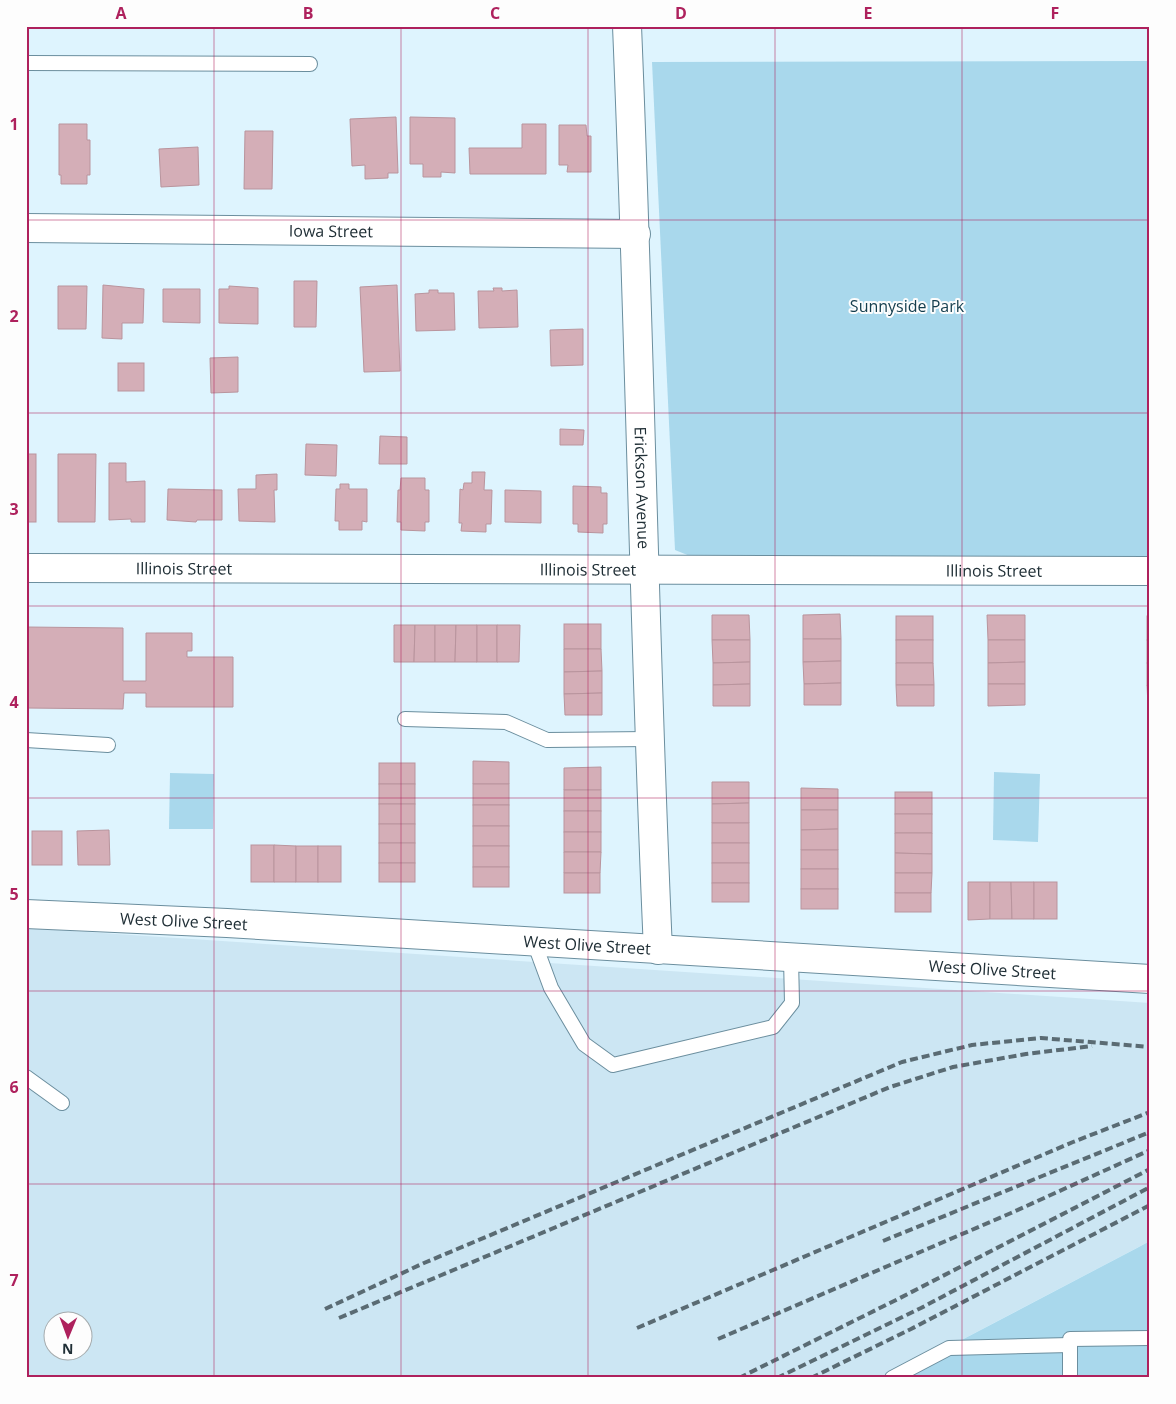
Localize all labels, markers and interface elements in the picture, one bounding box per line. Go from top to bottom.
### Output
text: A [115,2,127,24]
text: B [303,2,313,24]
text: C [490,2,500,24]
text: D [675,2,687,24]
text: E [864,2,873,24]
text: F [1051,2,1059,24]
text: 1 [9,113,19,135]
street label: Iowa Street [289,220,374,242]
park label: Sunnyside Park [850,295,965,317]
text: 2 [9,305,19,327]
street label: Erickson Avenue [629,426,655,549]
text: 3 [9,498,19,520]
street label: Illinois Street [136,557,233,580]
street label: Illinois Street [540,558,637,581]
street label: Illinois Street [946,559,1043,582]
text: 4 [9,691,19,713]
text: 5 [9,883,19,905]
street label: West Olive Street [120,907,249,935]
street label: West Olive Street [523,930,652,960]
street label: West Olive Street [928,955,1057,984]
text: 6 [9,1076,19,1098]
text: 7 [9,1269,19,1291]
north arrow [42,1312,92,1362]
text: N [62,1340,74,1359]

